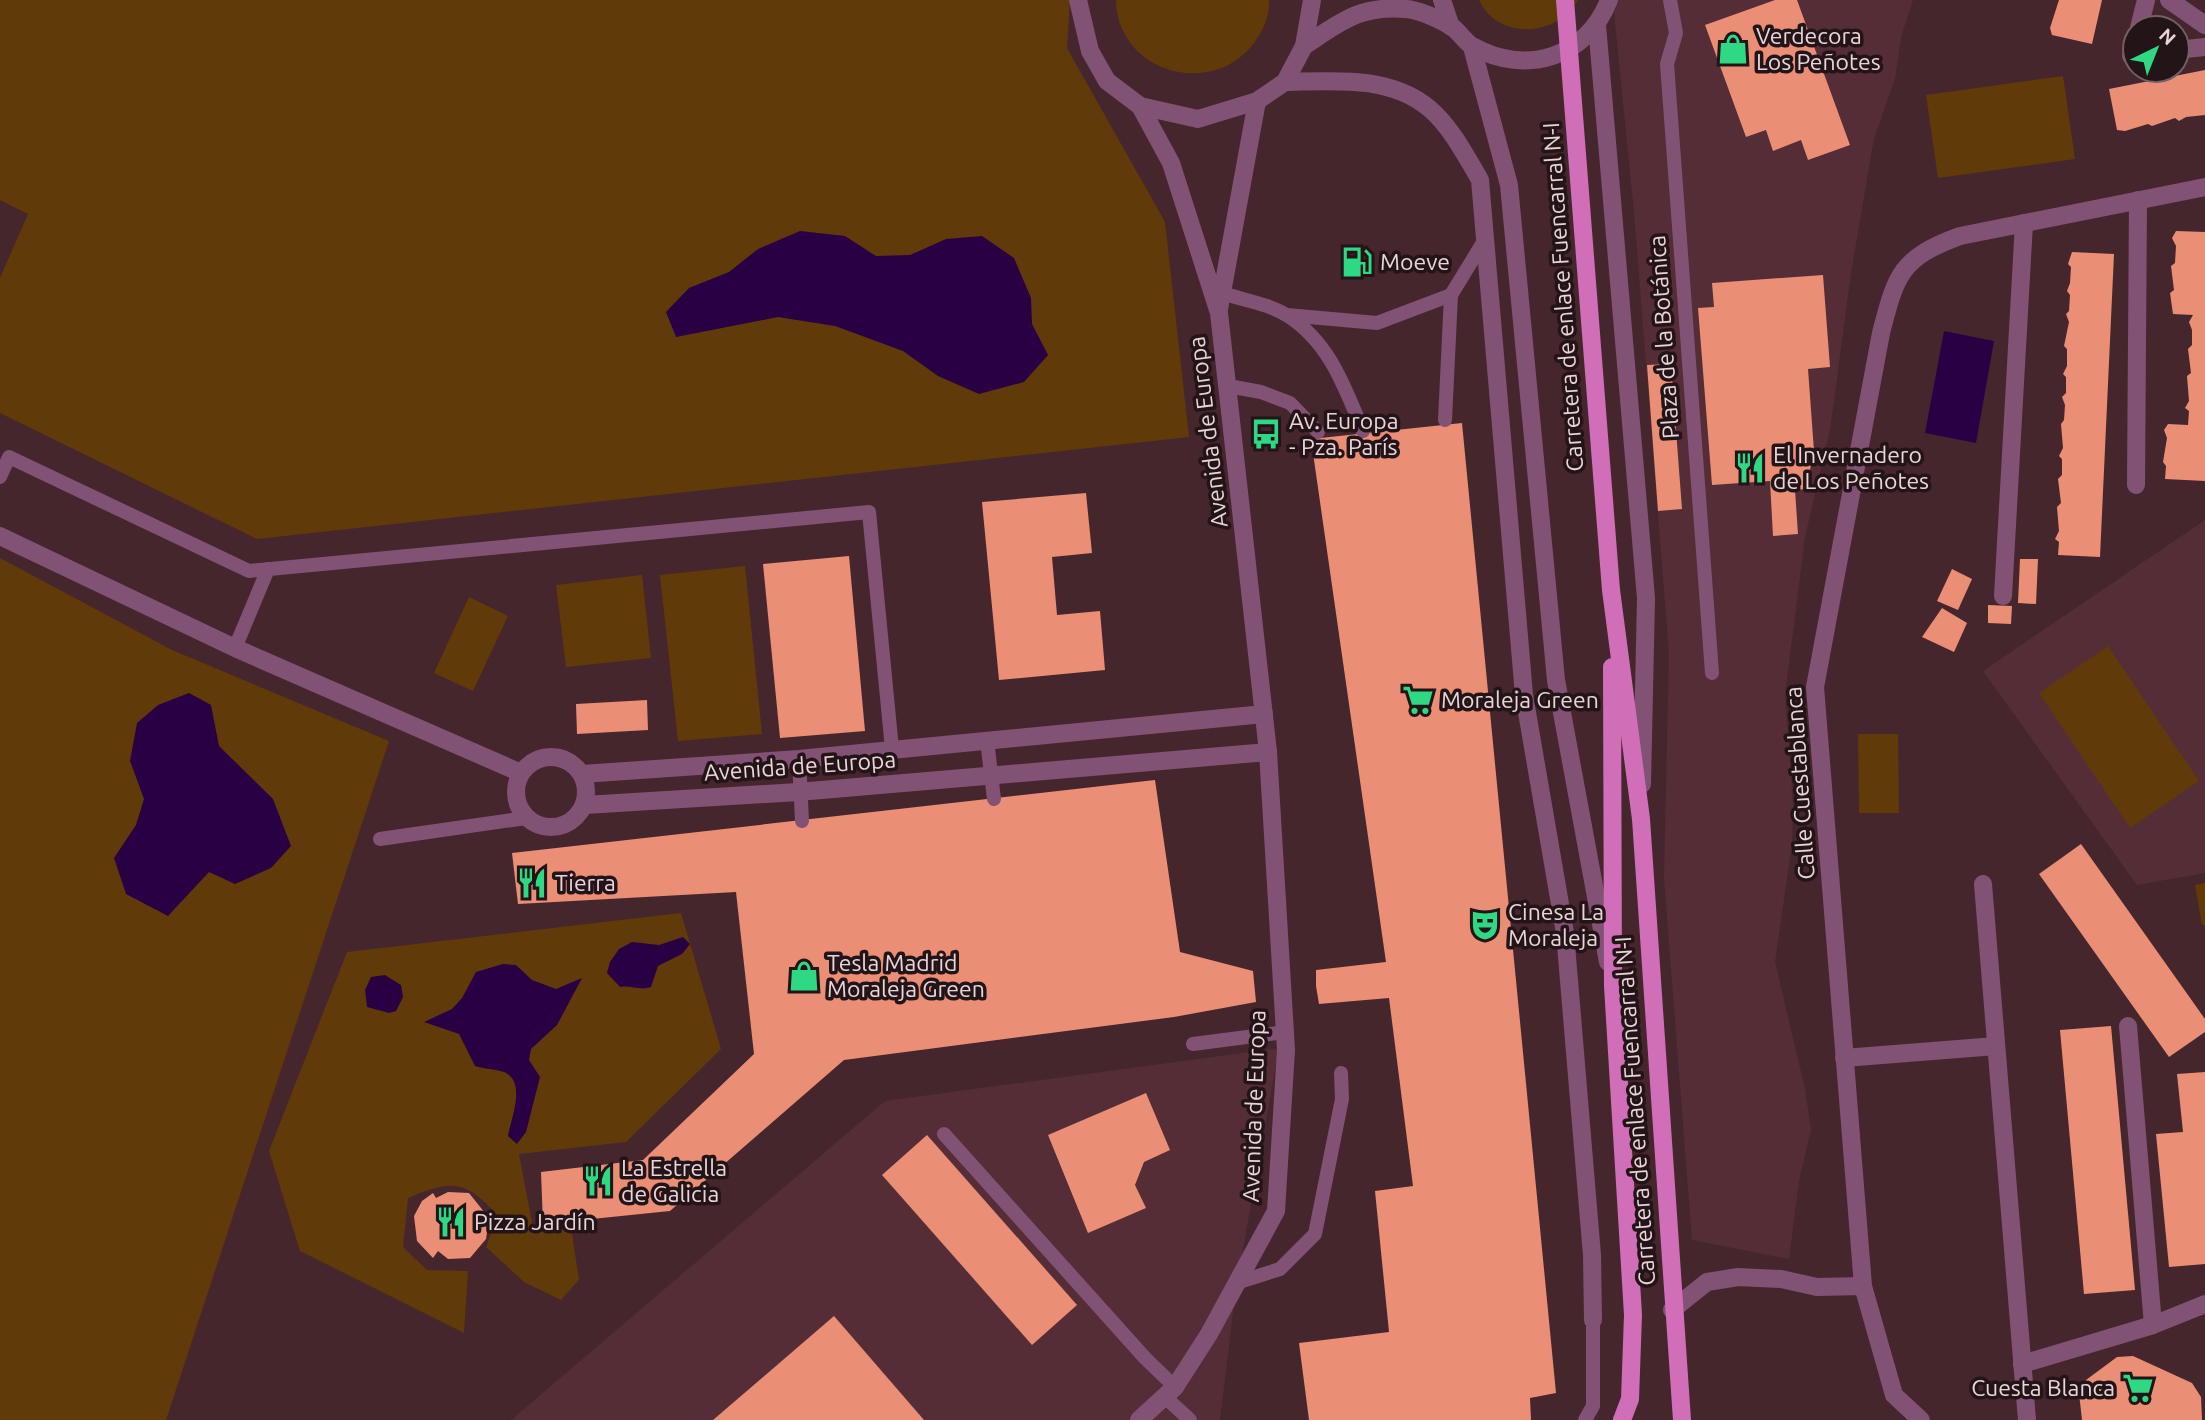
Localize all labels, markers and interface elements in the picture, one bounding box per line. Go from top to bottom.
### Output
north arrow [2121,14,2191,84]
place label: Verdecora Los Peñotes [1756,23,1881,74]
text: N [2155,24,2180,49]
shop icon: Verdecora Los Peñotes [1716,32,1750,66]
street label: Carretera de enlace Fuencarral N-I [1538,122,1587,472]
street label: Plaza de la Botánica [1644,234,1683,440]
fuel station icon: Moeve [1340,245,1374,279]
place label: Moeve [1380,249,1450,274]
street label: Avenida de Europa [1183,335,1232,529]
place label: Av. Europa - Pza. París [1289,408,1398,459]
bus stop icon: Av. Europa - Pza. París [1249,417,1283,451]
place label: El Invernadero de Los Peñotes [1773,442,1929,493]
restaurant icon: El Invernadero de Los Peñotes [1733,451,1767,485]
supermarket icon: Moraleja Green [1401,683,1435,717]
street label: Calle Cuestablanca [1780,686,1819,880]
place label: Moraleja Green [1441,687,1599,712]
street label: Avenida de Europa [703,746,897,785]
restaurant icon: Tierra [515,866,549,900]
place label: Tierra [555,870,616,895]
place label: Cinesa La Moraleja [1508,899,1604,950]
theatre icon: Cinesa La Moraleja [1468,908,1502,942]
street label: Carretera de enlace Fuencarral N-I [1610,936,1659,1286]
place label: Tesla Madrid Moraleja Green [827,950,985,1001]
shop icon: Tesla Madrid Moraleja Green [787,959,821,993]
street label: Avenida de Europa [1238,1009,1269,1203]
place label: La Estrella de Galicia [621,1155,727,1206]
restaurant icon: La Estrella de Galicia [581,1164,615,1198]
restaurant icon: Pizza Jardín [434,1205,468,1239]
place label: Pizza Jardín [474,1209,596,1234]
supermarket icon: Cuesta Blanca [2121,1371,2155,1405]
place label: Cuesta Blanca [1971,1375,2115,1400]

